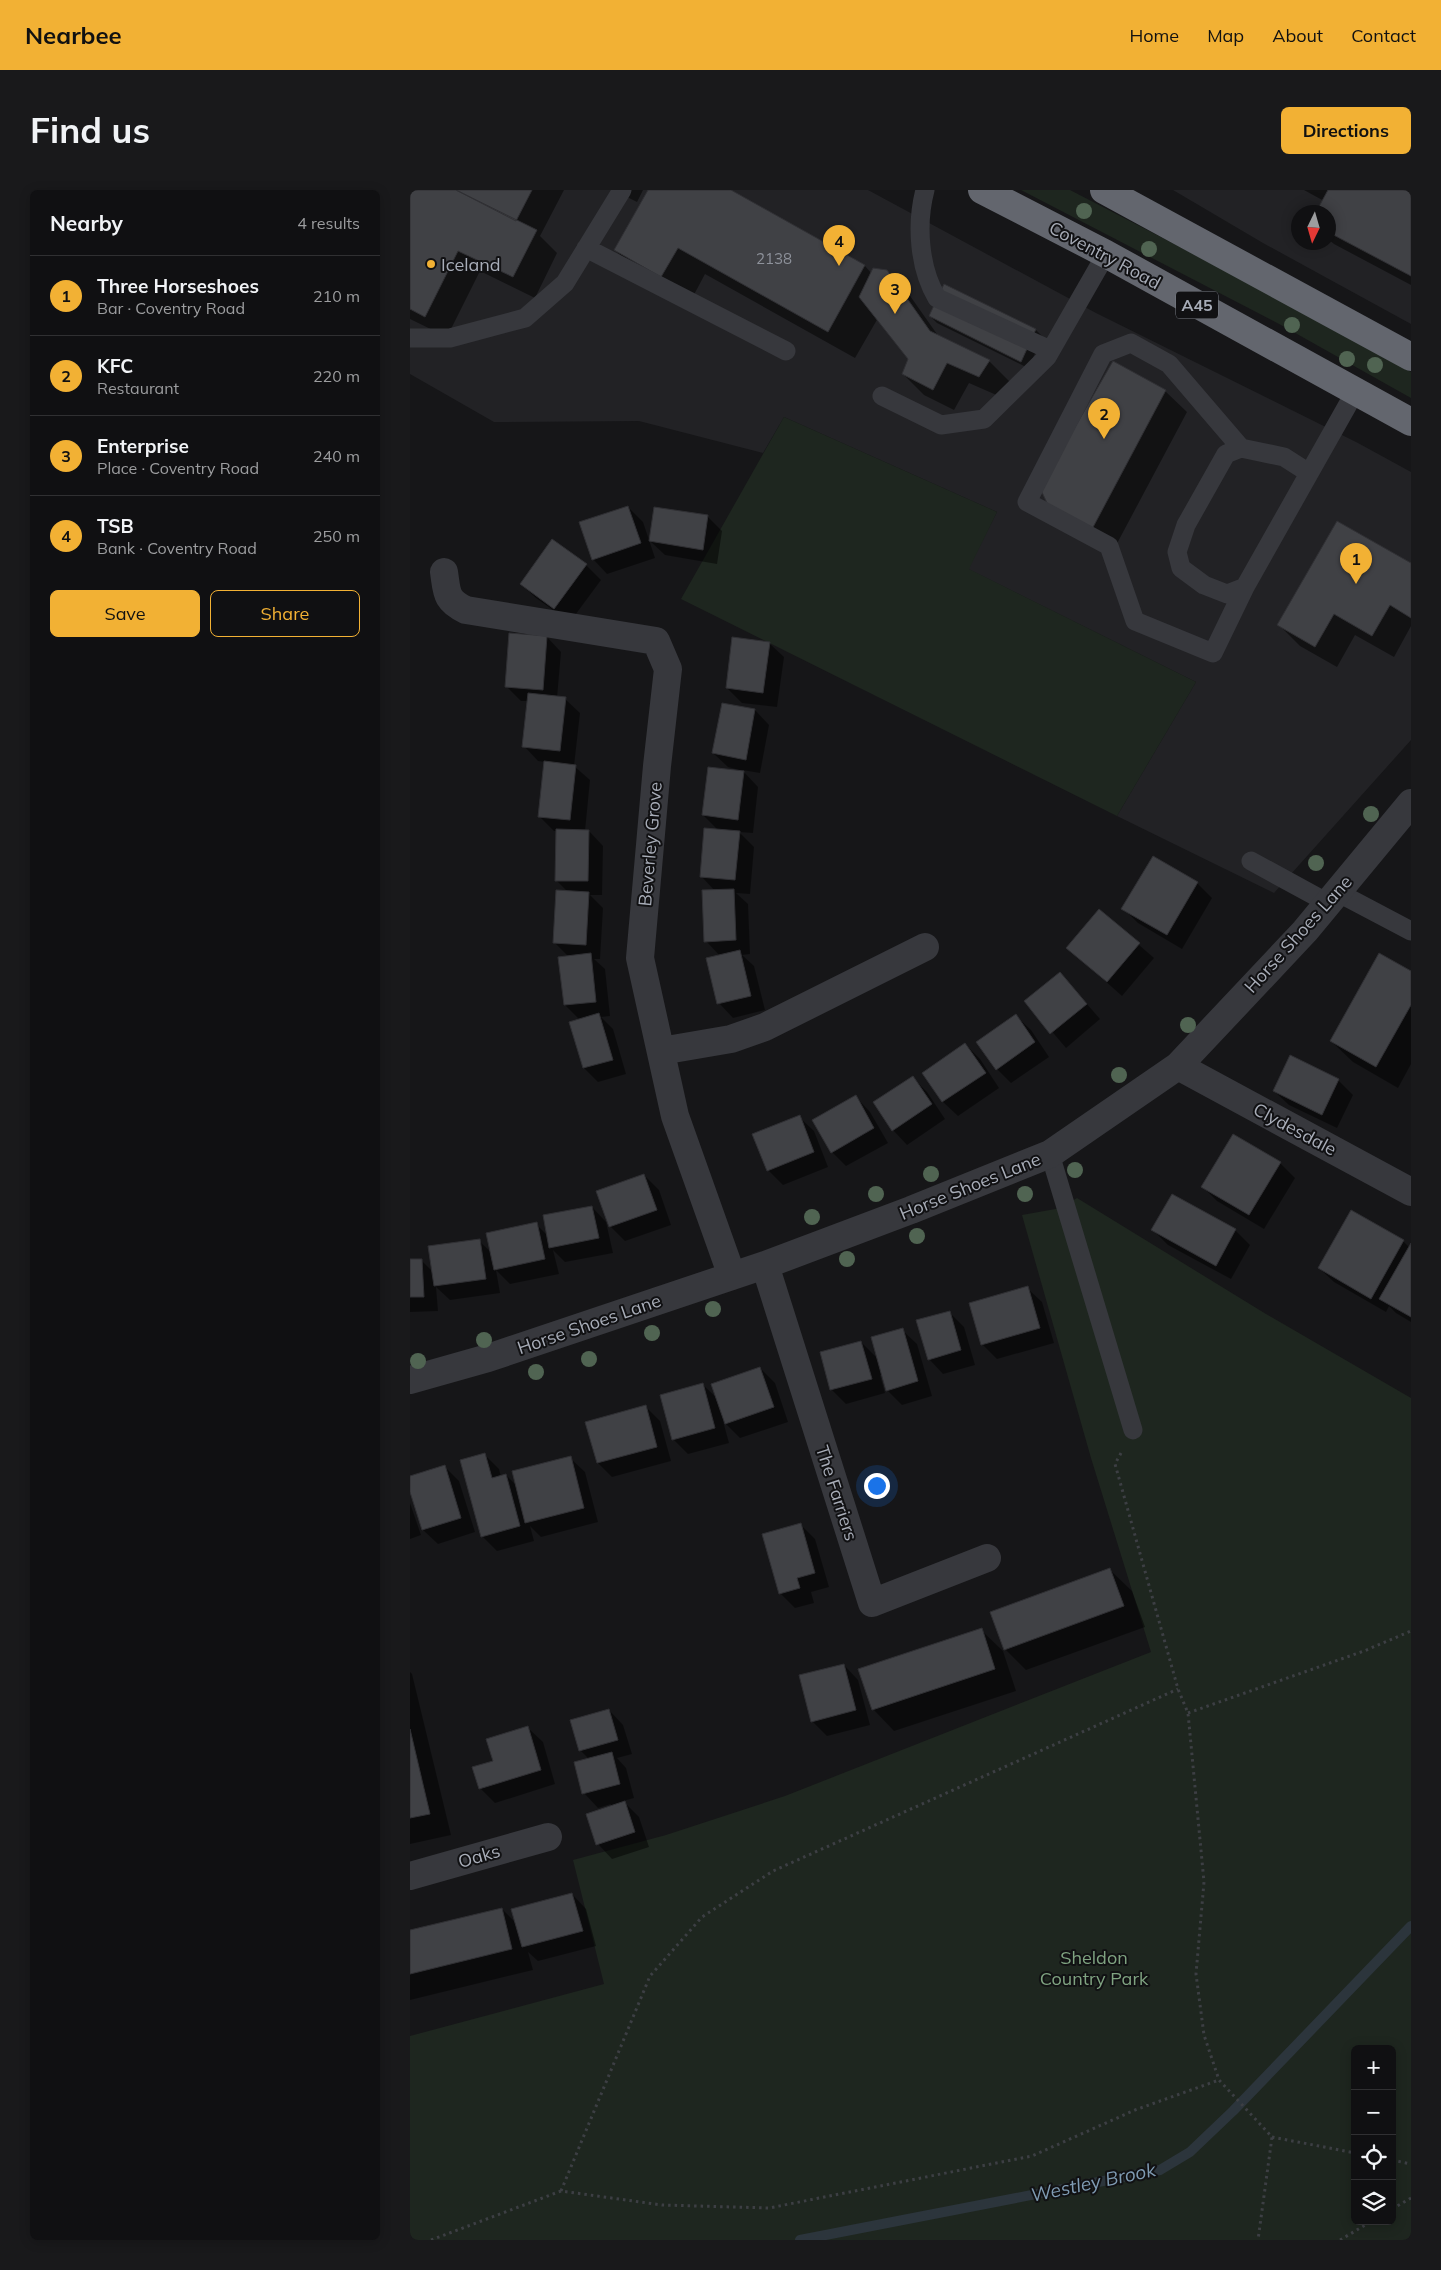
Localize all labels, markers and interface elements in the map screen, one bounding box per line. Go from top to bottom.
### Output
text: Nearbee [25,20,122,50]
text: Home [1129,24,1179,47]
text: Map [1207,24,1244,47]
text: About [1272,24,1323,47]
text: Contact [1351,24,1416,47]
button: Directions [1281,107,1411,154]
text: Find us [30,108,150,152]
north arrow [1291,205,1336,250]
text: Nearby [50,210,123,236]
text: 4 results [297,213,360,233]
street label: Coventry Road [1045,216,1165,294]
pin: 4 [823,225,855,266]
house number: 2138 [756,249,792,268]
place label: Iceland [441,253,501,276]
marker: Iceland [425,258,437,270]
pin: 3 [879,273,911,314]
text: Three Horseshoes [97,274,259,298]
text: 1 [61,286,71,306]
text: 210 m [313,286,360,306]
road number: A45 [1176,292,1218,318]
text: Bar · Coventry Road [97,298,245,318]
text: KFC [97,354,133,378]
text: 2 [61,366,71,386]
text: 220 m [313,366,360,386]
text: Restaurant [97,378,179,398]
pin: 2 [1088,398,1120,439]
text: Enterprise [97,434,189,458]
text: 3 [61,446,71,466]
text: 240 m [313,446,360,466]
text: Place · Coventry Road [97,458,259,478]
text: TSB [97,514,134,538]
text: 4 [61,526,71,546]
text: 250 m [313,526,360,546]
text: Bank · Coventry Road [97,538,257,558]
pin: 1 [1340,543,1372,584]
button: Save [50,590,200,637]
button: Share [210,590,360,637]
street label: Beverley Grove [633,781,667,907]
street label: Horse Shoes Lane [1239,870,1357,998]
street label: Clydesdale [1249,1097,1341,1161]
street label: Horse Shoes Lane [896,1147,1044,1225]
street label: Horse Shoes Lane [514,1289,664,1359]
street label: The Farriers [811,1442,863,1544]
your location [864,1473,890,1499]
street label: Oaks [455,1839,503,1873]
park label: Sheldon Country Park [1040,1946,1149,1990]
map controls [1351,2045,1396,2225]
button: + [1351,2045,1396,2090]
button: − [1351,2090,1396,2135]
button: locate [1351,2135,1396,2180]
water label: Westley Brook [1028,2157,1159,2207]
button: layers [1351,2180,1396,2225]

